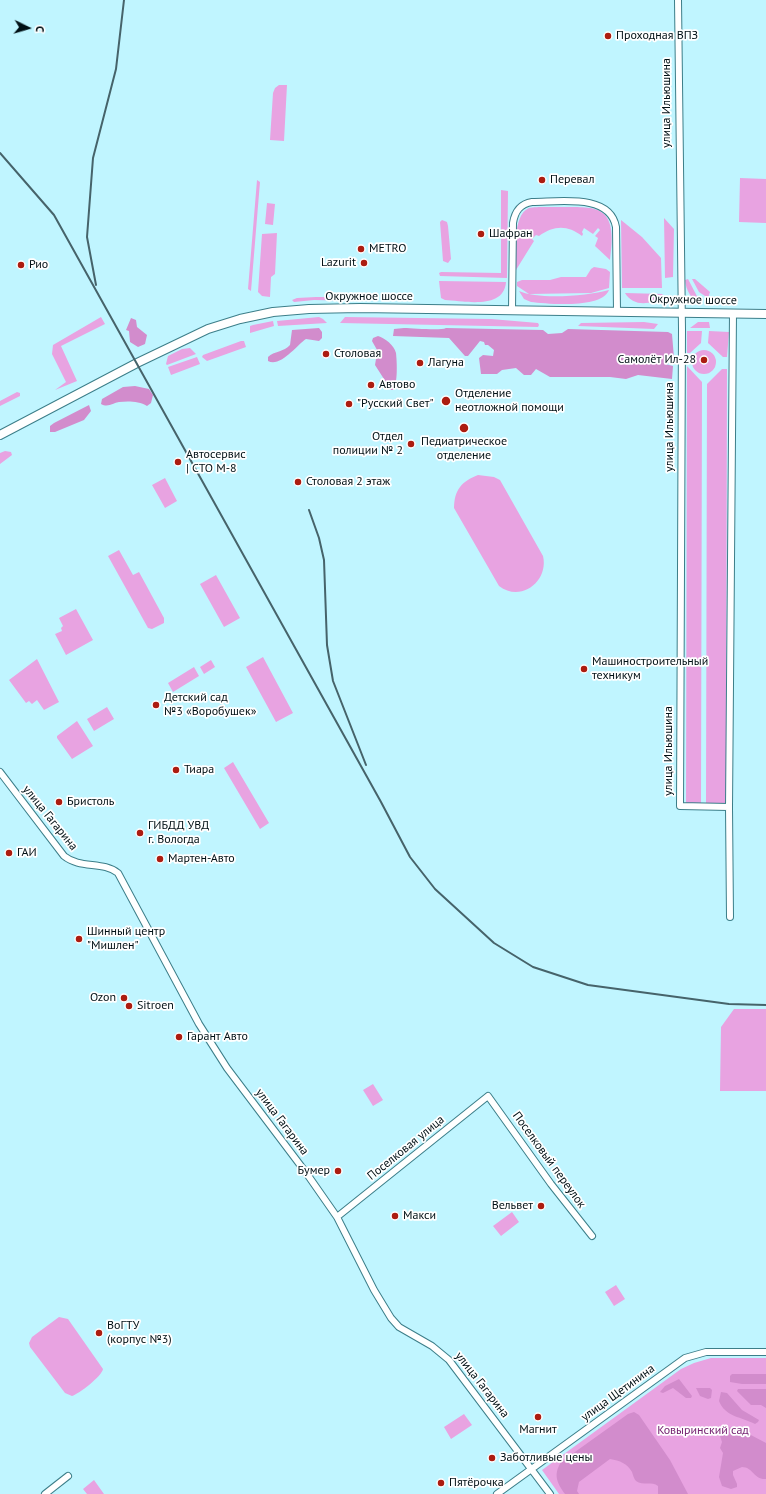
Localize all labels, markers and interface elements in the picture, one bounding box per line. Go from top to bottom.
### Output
north arrow [8,8,48,48]
text: С [33,25,47,33]
place label: Проходная ВПЗ [616,29,698,43]
marker: Проходная ВПЗ [603,31,613,41]
street label: улица Ильюшина [660,58,674,148]
place label: Перевал [550,173,595,187]
marker: Перевал [537,175,547,185]
place label: Шафран [489,227,533,241]
marker: Шафран [476,229,486,239]
place label: METRO [369,242,406,256]
marker: METRO [356,244,366,254]
place label: Lazurit [321,256,356,270]
place label: Рио [29,258,48,272]
marker: Lazurit [359,258,369,268]
marker: Рио [16,260,26,270]
street label: Окружное шоссе [325,290,413,304]
street label: Окружное шоссе [649,292,737,308]
place label: Столовая [334,347,381,361]
marker: Столовая [321,349,331,359]
place label: Самолёт Ил-28 [617,353,696,367]
marker: Самолёт Ил-28 [699,355,709,365]
place label: Лагуна [428,356,464,370]
marker: Лагуна [415,358,425,368]
place label: Автово [379,378,415,392]
marker: Автово [366,380,376,390]
street label: улица Ильюшина [663,382,677,472]
place label: Отделение неотложной помощи [455,387,564,415]
marker: Отделение неотложной помощи [440,395,452,407]
place label: "Русский Свет" [357,397,434,411]
marker: "Русский Свет" [344,399,354,409]
marker: Педиатрическое отделение [458,422,470,434]
place label: Отдел полиции № 2 [333,430,403,458]
place label: Педиатрическое отделение [421,435,507,463]
marker: Отдел полиции № 2 [406,439,416,449]
place label: Автосервис | СТО М-8 [186,448,246,476]
marker: Автосервис | СТО М-8 [173,457,183,467]
place label: Столовая 2 этаж [306,475,390,489]
marker: Столовая 2 этаж [293,477,303,487]
place label: Машиностроительный техникум [592,655,708,683]
marker: Машиностроительный техникум [579,664,589,674]
place label: Детский сад №3 «Воробушек» [164,691,256,719]
marker: Детский сад №3 «Воробушек» [151,700,161,710]
street label: улица Ильюшина [662,706,676,796]
place label: Тиара [184,763,214,777]
marker: Тиара [171,765,181,775]
street label: улица Гагарина [19,783,81,853]
place label: Бристоль [67,795,114,809]
marker: Бристоль [54,797,64,807]
place label: ГИБДД УВД г. Вологда [148,819,209,847]
marker: ГИБДД УВД г. Вологда [135,828,145,838]
place label: ГАИ [17,846,37,860]
marker: ГАИ [4,848,14,858]
place label: Мартен-Авто [168,852,235,866]
marker: Мартен-Авто [155,854,165,864]
place label: Шинный центр "Мишлен" [87,925,165,953]
marker: Шинный центр "Мишлен" [74,934,84,944]
place label: Ozon [90,991,116,1005]
marker: Ozon [119,993,129,1003]
place label: Sitroen [137,999,174,1013]
marker: Sitroen [124,1001,134,1011]
place label: Гарант Авто [187,1030,248,1044]
marker: Гарант Авто [174,1032,184,1042]
street label: улица Гагарина [252,1086,312,1158]
street label: Поселковый переулок [509,1109,589,1211]
street label: Поселковая улица [365,1113,447,1183]
place label: Бумер [297,1164,330,1178]
marker: Бумер [333,1166,343,1176]
place label: Вельвет [492,1199,533,1213]
marker: Вельвет [536,1201,546,1211]
place label: Макси [403,1209,436,1223]
marker: Макси [390,1211,400,1221]
place label: ВоГТУ (корпус №3) [107,1319,172,1347]
marker: ВоГТУ (корпус №3) [94,1328,104,1338]
street label: улица Гагарина [452,1349,512,1421]
street label: улица Щетинина [578,1361,658,1425]
marker: Магнит [533,1412,543,1422]
place label: Магнит [519,1423,557,1437]
park label: Ковыринский сад [657,1424,749,1438]
place label: Заботливые цены [500,1451,593,1465]
marker: Заботливые цены [487,1453,497,1463]
place label: Пятёрочка [449,1476,504,1490]
marker: Пятёрочка [436,1478,446,1488]

